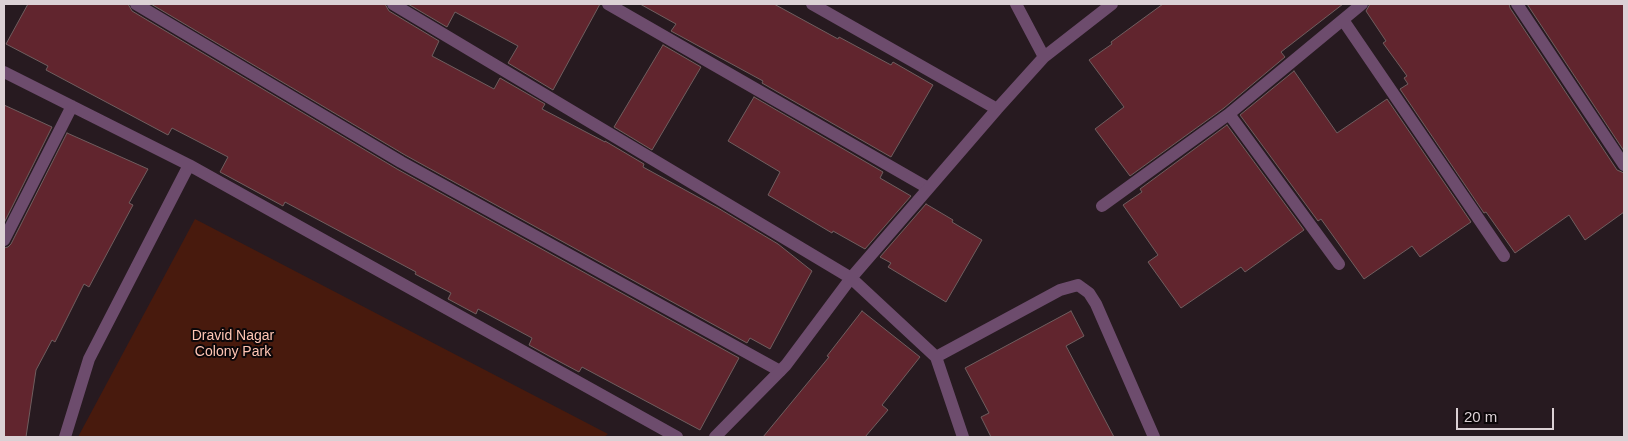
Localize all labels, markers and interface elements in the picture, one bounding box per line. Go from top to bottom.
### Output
park label: Dravid Nagar Colony Park [192,328,274,361]
scale bar [1458,398,1556,430]
text: 20 m [1464,408,1497,425]

